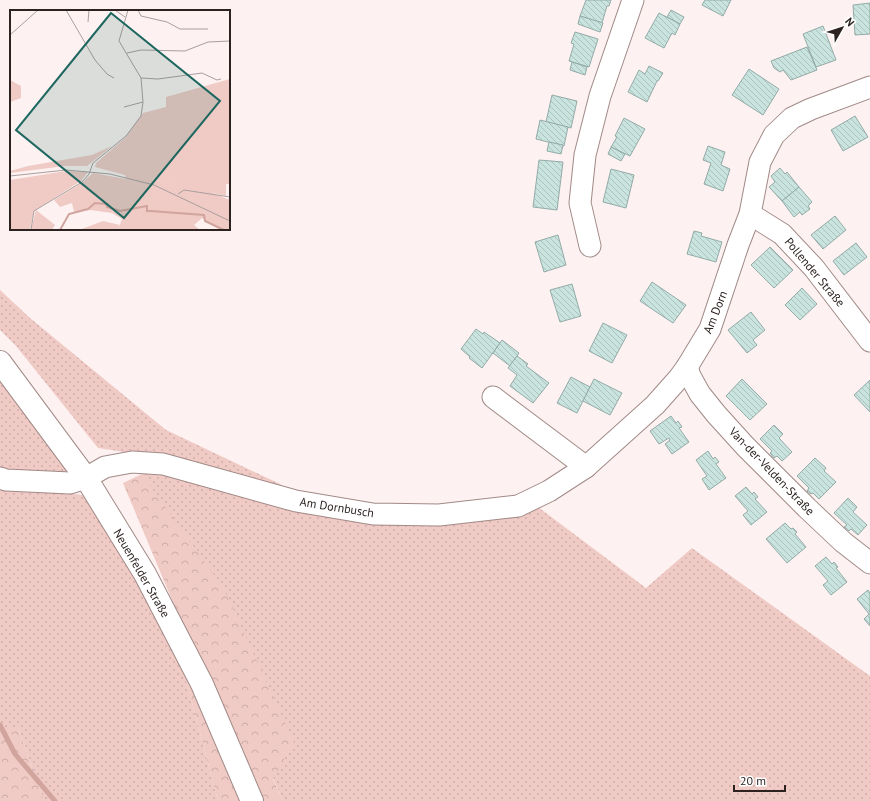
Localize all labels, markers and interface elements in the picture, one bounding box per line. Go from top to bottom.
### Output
north arrow [822,8,862,48]
inset map [10,10,230,230]
text: N [842,14,857,29]
street label: Pollender Straße [782,234,848,310]
street label: Am Dorn [700,288,730,336]
street label: Van-der-Velden-Straße [725,423,818,518]
street label: Am Dornbusch [299,494,375,520]
street label: Neuenfelder Straße [110,526,174,620]
scale bar [734,767,785,793]
text: 20 m [740,773,766,788]

